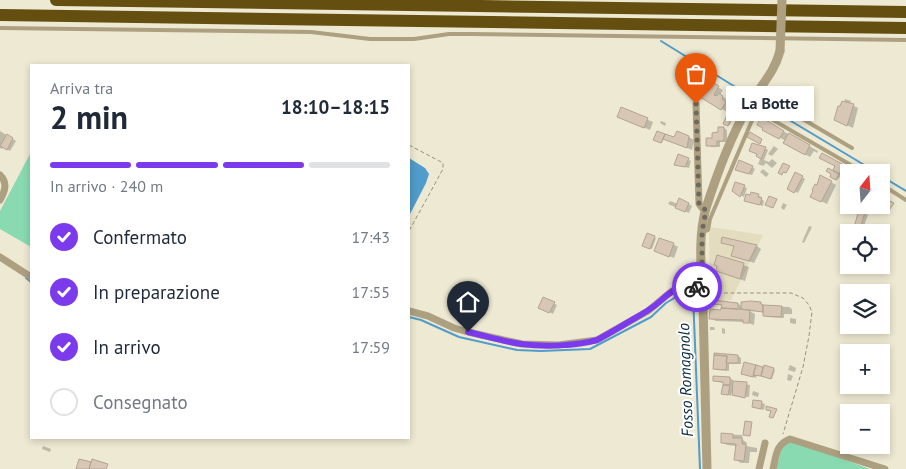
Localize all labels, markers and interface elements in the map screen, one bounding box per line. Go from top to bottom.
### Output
pin [675,53,717,104]
icon: bag [682,60,710,88]
text: Arriva tra [50,78,113,98]
callout: La Botte [726,86,814,122]
text: La Botte [741,93,799,113]
text: 18:10–18:15 [281,95,390,119]
text: 2 min [50,96,128,138]
north arrow [840,164,890,214]
map controls [840,164,890,454]
text: In arrivo · 240 m [50,176,163,196]
icon: check [50,223,78,251]
button: locate [840,224,890,274]
text: Confermato [93,225,187,249]
text: 17:43 [352,227,390,247]
courier [672,262,722,312]
icon: bike [683,273,711,301]
icon: check [50,278,78,306]
text: In preparazione [93,280,220,304]
pin [447,281,489,332]
text: 17:55 [352,282,390,302]
button: layers [840,284,890,334]
icon: home [454,288,482,316]
water label: Fosso Romagnolo [673,323,697,437]
icon: check [50,333,78,361]
text: In arrivo [93,335,161,359]
text: 17:59 [352,337,390,357]
button: + [840,344,890,394]
text: Consegnato [93,390,188,414]
button: − [840,404,890,454]

